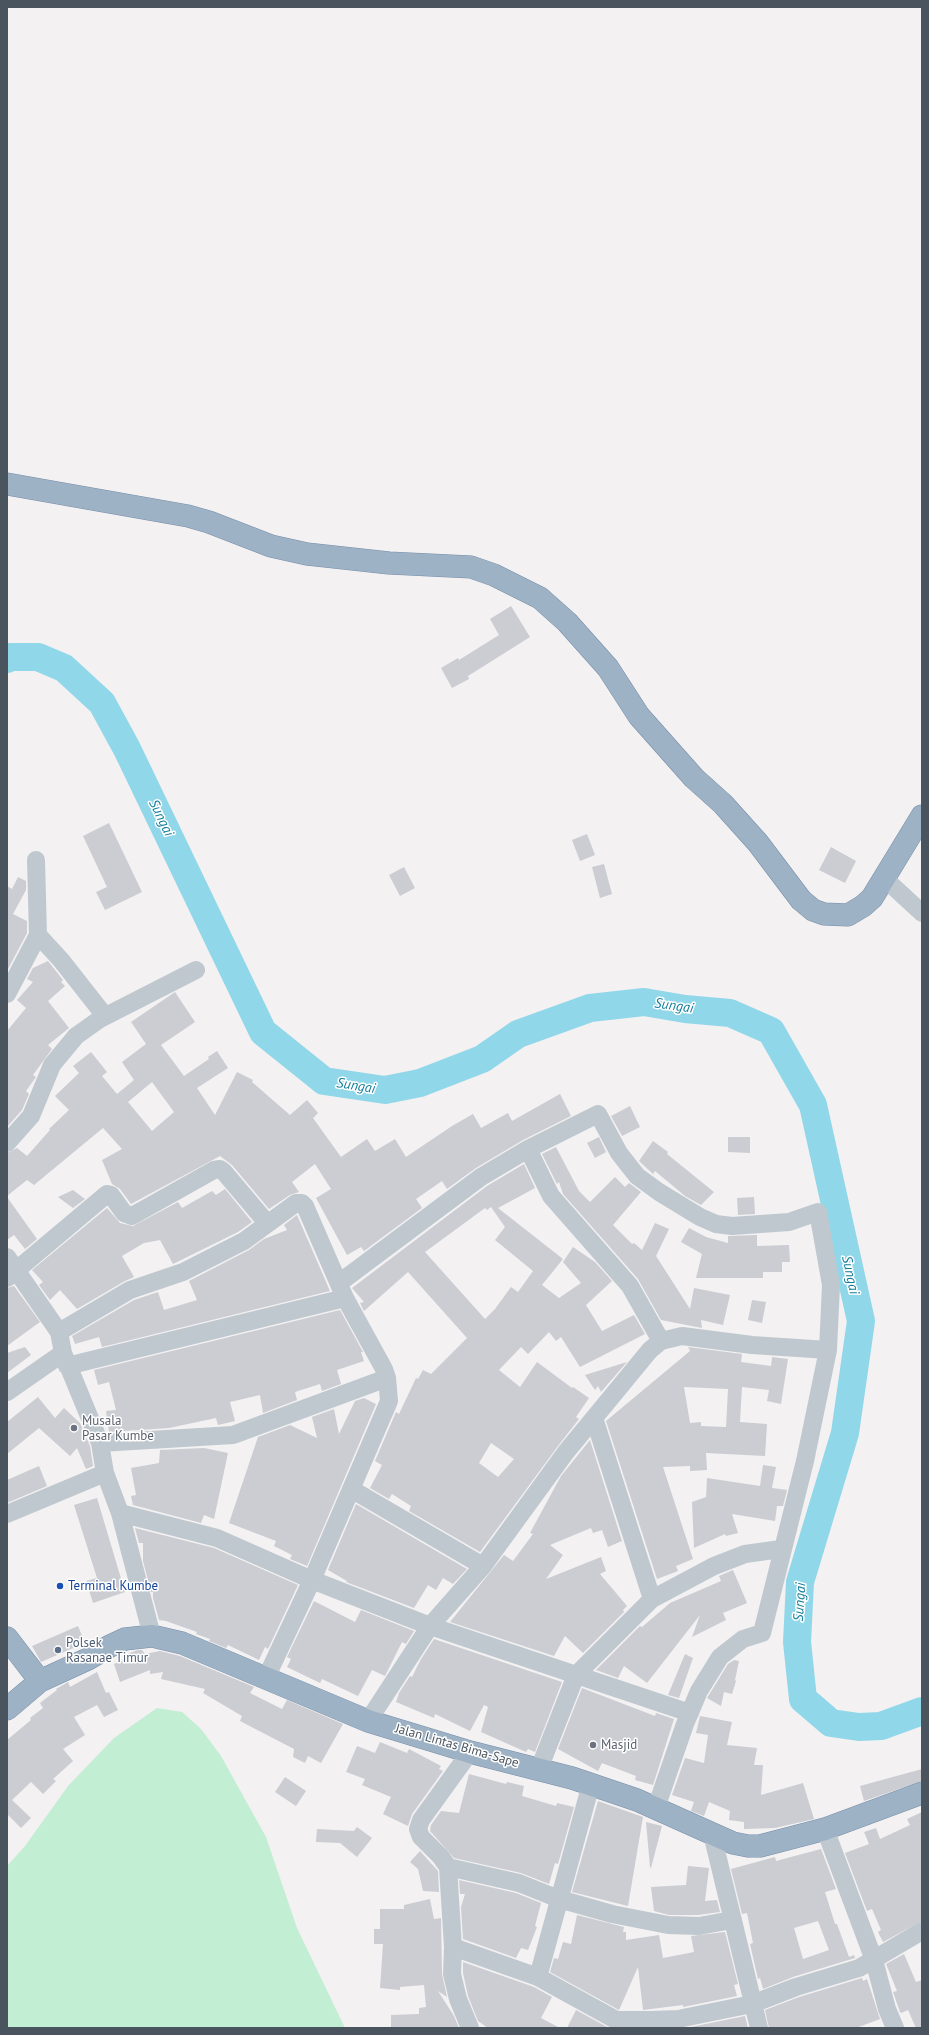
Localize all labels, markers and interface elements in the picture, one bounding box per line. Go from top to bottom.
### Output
water label: Sungai [145,797,177,839]
water label: Sungai [653,995,695,1017]
water label: Sungai [335,1075,377,1097]
water label: Sungai [838,1254,862,1296]
place label: Musala Pasar Kumbe [82,1413,154,1444]
marker: Musala Pasar Kumbe [69,1423,79,1433]
place label: Terminal Kumbe [68,1578,158,1594]
marker: Terminal Kumbe [55,1581,65,1591]
water label: Sungai [790,1582,810,1622]
place label: Polsek Rasanae Timur [66,1635,148,1666]
marker: Polsek Rasanae Timur [53,1645,63,1655]
street label: Jalan Lintas Bima-Sape [393,1721,521,1771]
place label: Masjid [601,1737,637,1753]
marker: Masjid [588,1740,598,1750]

